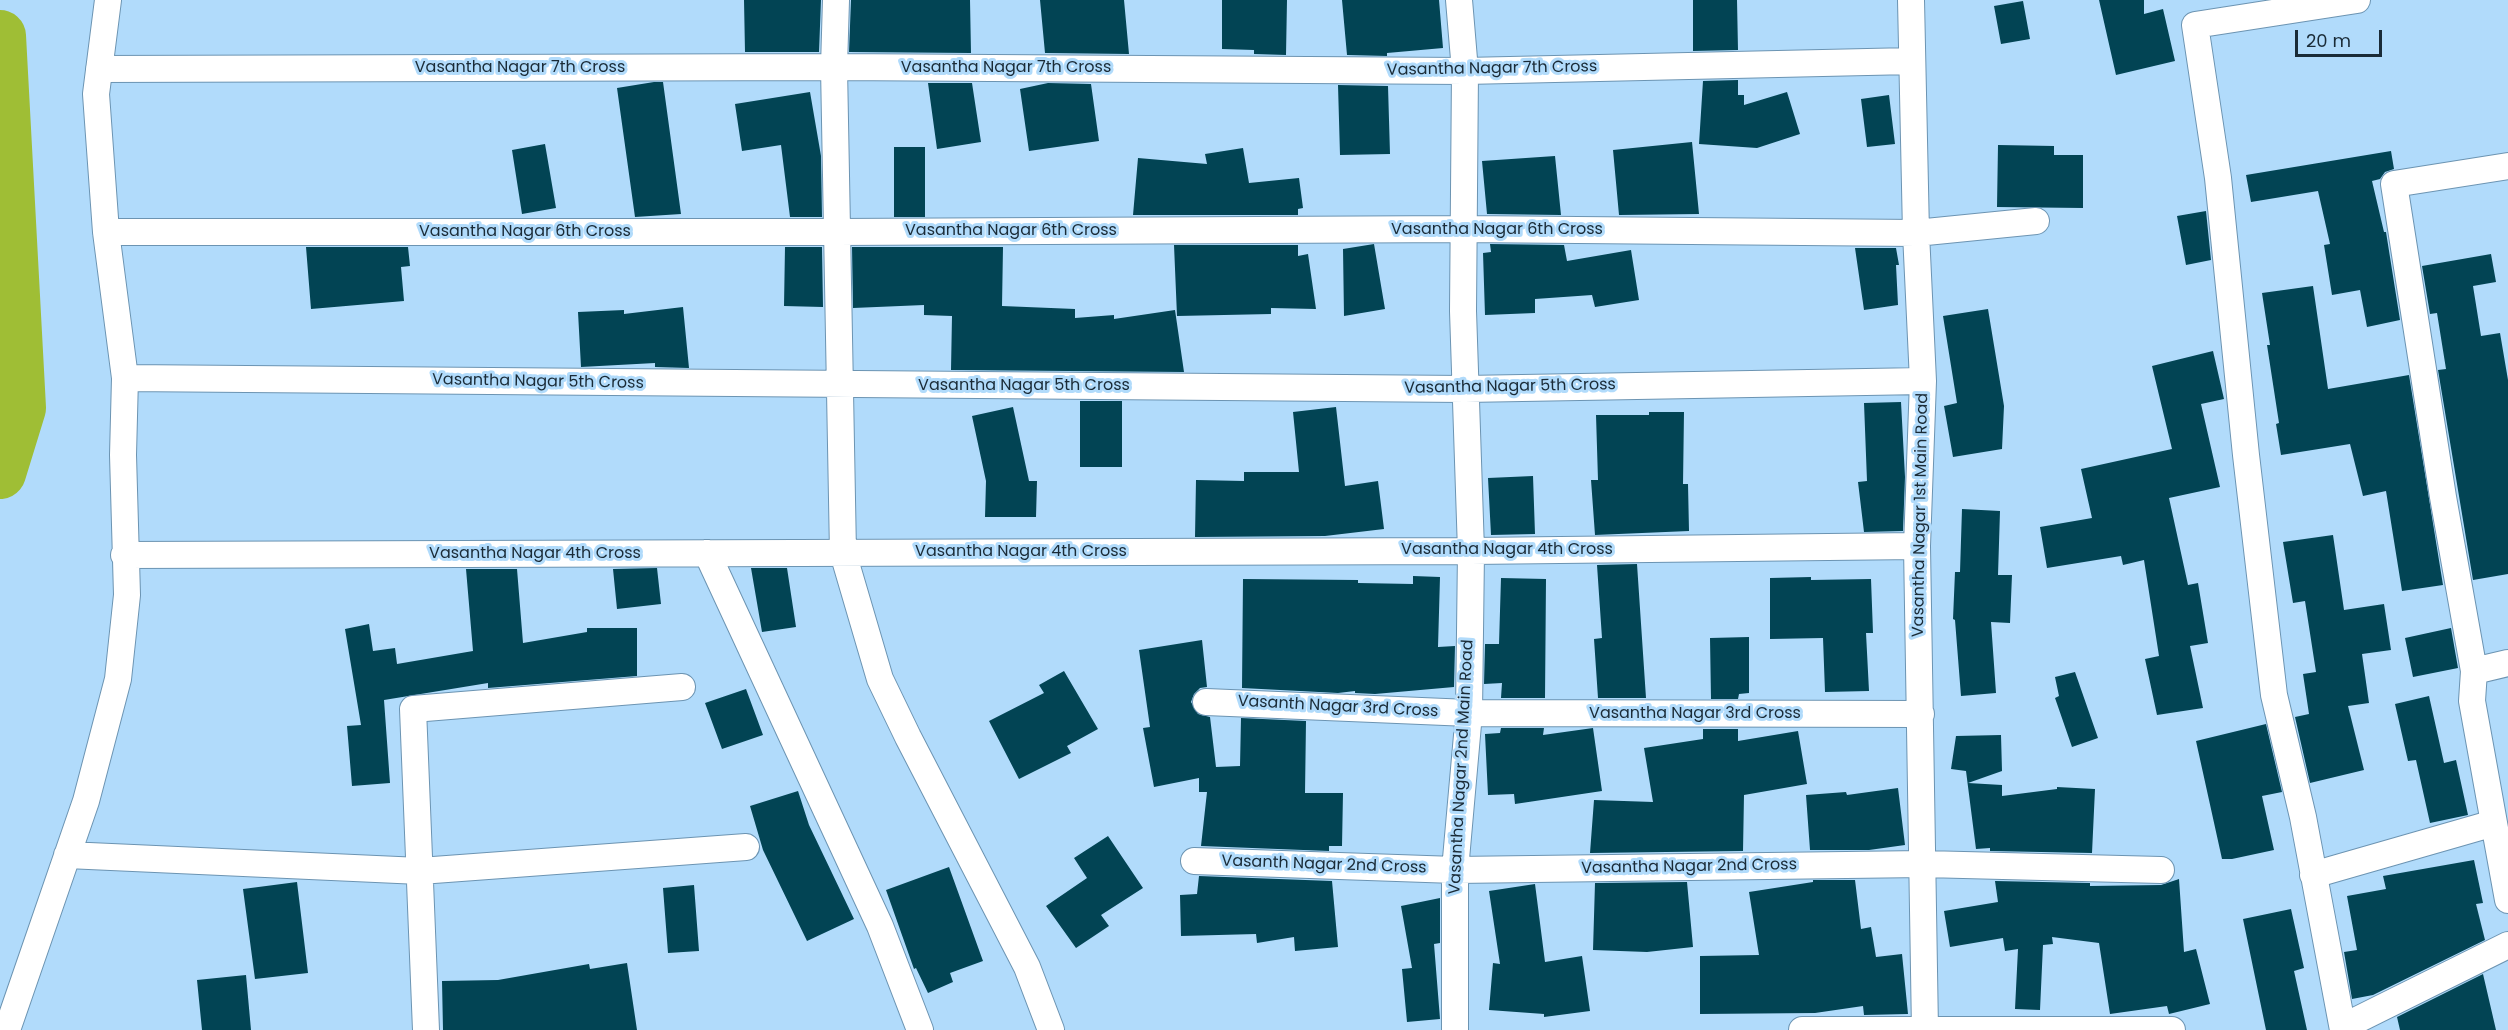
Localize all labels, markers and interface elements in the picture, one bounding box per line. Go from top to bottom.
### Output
scale bar [2298,18,2385,56]
text: 20 m [2306,28,2351,53]
street label: Vasantha Nagar 7th Cross [415,58,625,78]
street label: Vasantha Nagar 7th Cross [901,58,1111,78]
street label: Vasantha Nagar 7th Cross [1387,58,1597,80]
street label: Vasantha Nagar 6th Cross [1391,220,1603,240]
street label: Vasantha Nagar 6th Cross [905,221,1117,241]
street label: Vasantha Nagar 6th Cross [419,222,631,242]
street label: Vasantha Nagar 5th Cross [432,371,644,393]
street label: Vasantha Nagar 5th Cross [918,376,1130,396]
street label: Vasantha Nagar 5th Cross [1404,376,1616,398]
street label: Vasantha Nagar 1st Main Road [1909,393,1933,637]
street label: Vasantha Nagar 4th Cross [1401,540,1613,560]
street label: Vasantha Nagar 4th Cross [915,542,1127,562]
street label: Vasantha Nagar 4th Cross [429,544,641,564]
street label: Vasantha Nagar 2nd Main Road [1446,639,1478,895]
street label: Vasanth Nagar 3rd Cross [1237,692,1439,722]
street label: Vasantha Nagar 3rd Cross [1589,704,1801,724]
street label: Vasanth Nagar 2nd Cross [1221,852,1427,878]
street label: Vasantha Nagar 2nd Cross [1581,856,1797,878]

